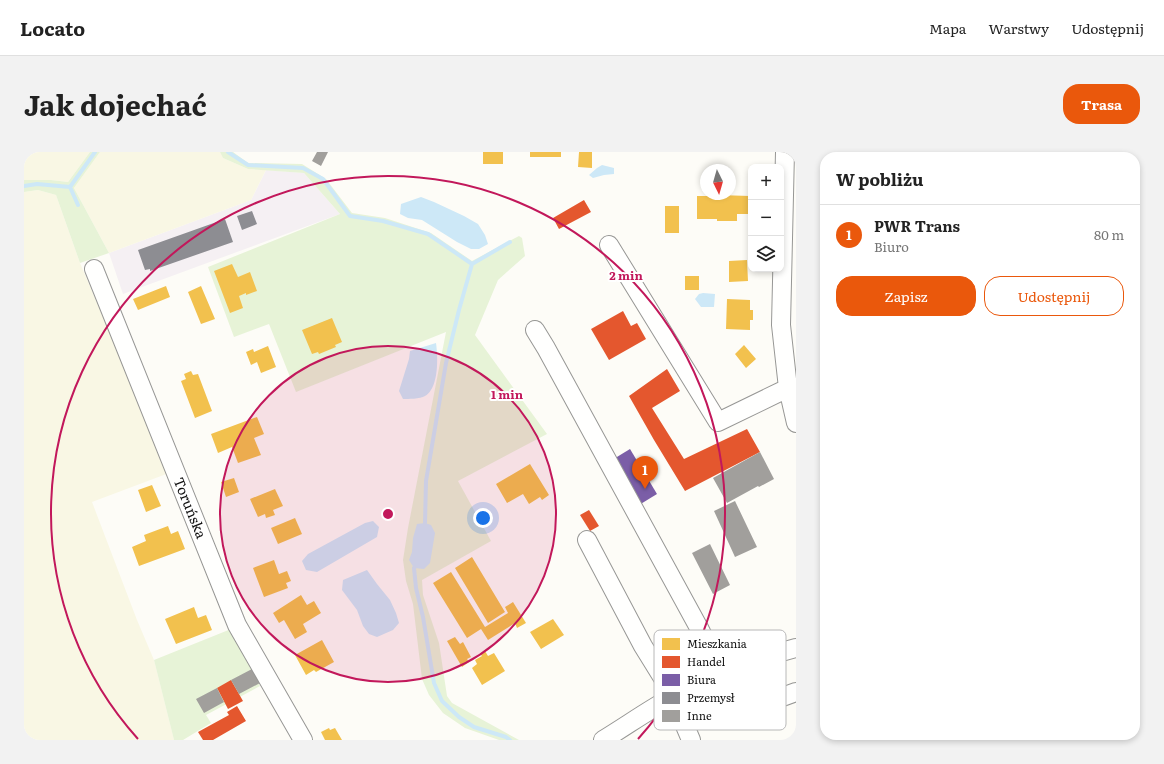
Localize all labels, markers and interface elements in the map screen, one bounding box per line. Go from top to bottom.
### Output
text: Locato [20,14,85,42]
text: Mapa [929,18,966,38]
text: Warstwy [988,18,1049,38]
text: Udostępnij [1071,18,1144,38]
text: Jak dojechać [24,83,207,125]
button: Trasa [1063,84,1140,124]
north arrow [700,164,736,200]
map controls [748,164,784,272]
button: + [748,164,784,200]
text: W pobliżu [836,166,924,191]
button: − [748,200,784,236]
text: PWR Trans [874,214,960,237]
text: 1 [846,225,852,244]
text: 80 m [1094,225,1124,244]
button: layers [748,236,784,272]
text: Biuro [874,237,909,256]
text: 2 min [609,266,643,284]
button: Zapisz [836,276,976,316]
button: Udostępnij [984,276,1124,316]
text: 1 min [491,385,524,403]
pin: 1 [632,456,658,489]
street label: Toruńska [170,474,212,542]
centre of rings [381,507,395,521]
your location [473,508,493,528]
legend [654,630,786,730]
text: Mieszkania [687,635,747,651]
text: Handel [687,653,725,669]
text: Biura [687,671,716,687]
text: Przemysł [687,689,735,705]
text: Inne [687,707,712,723]

